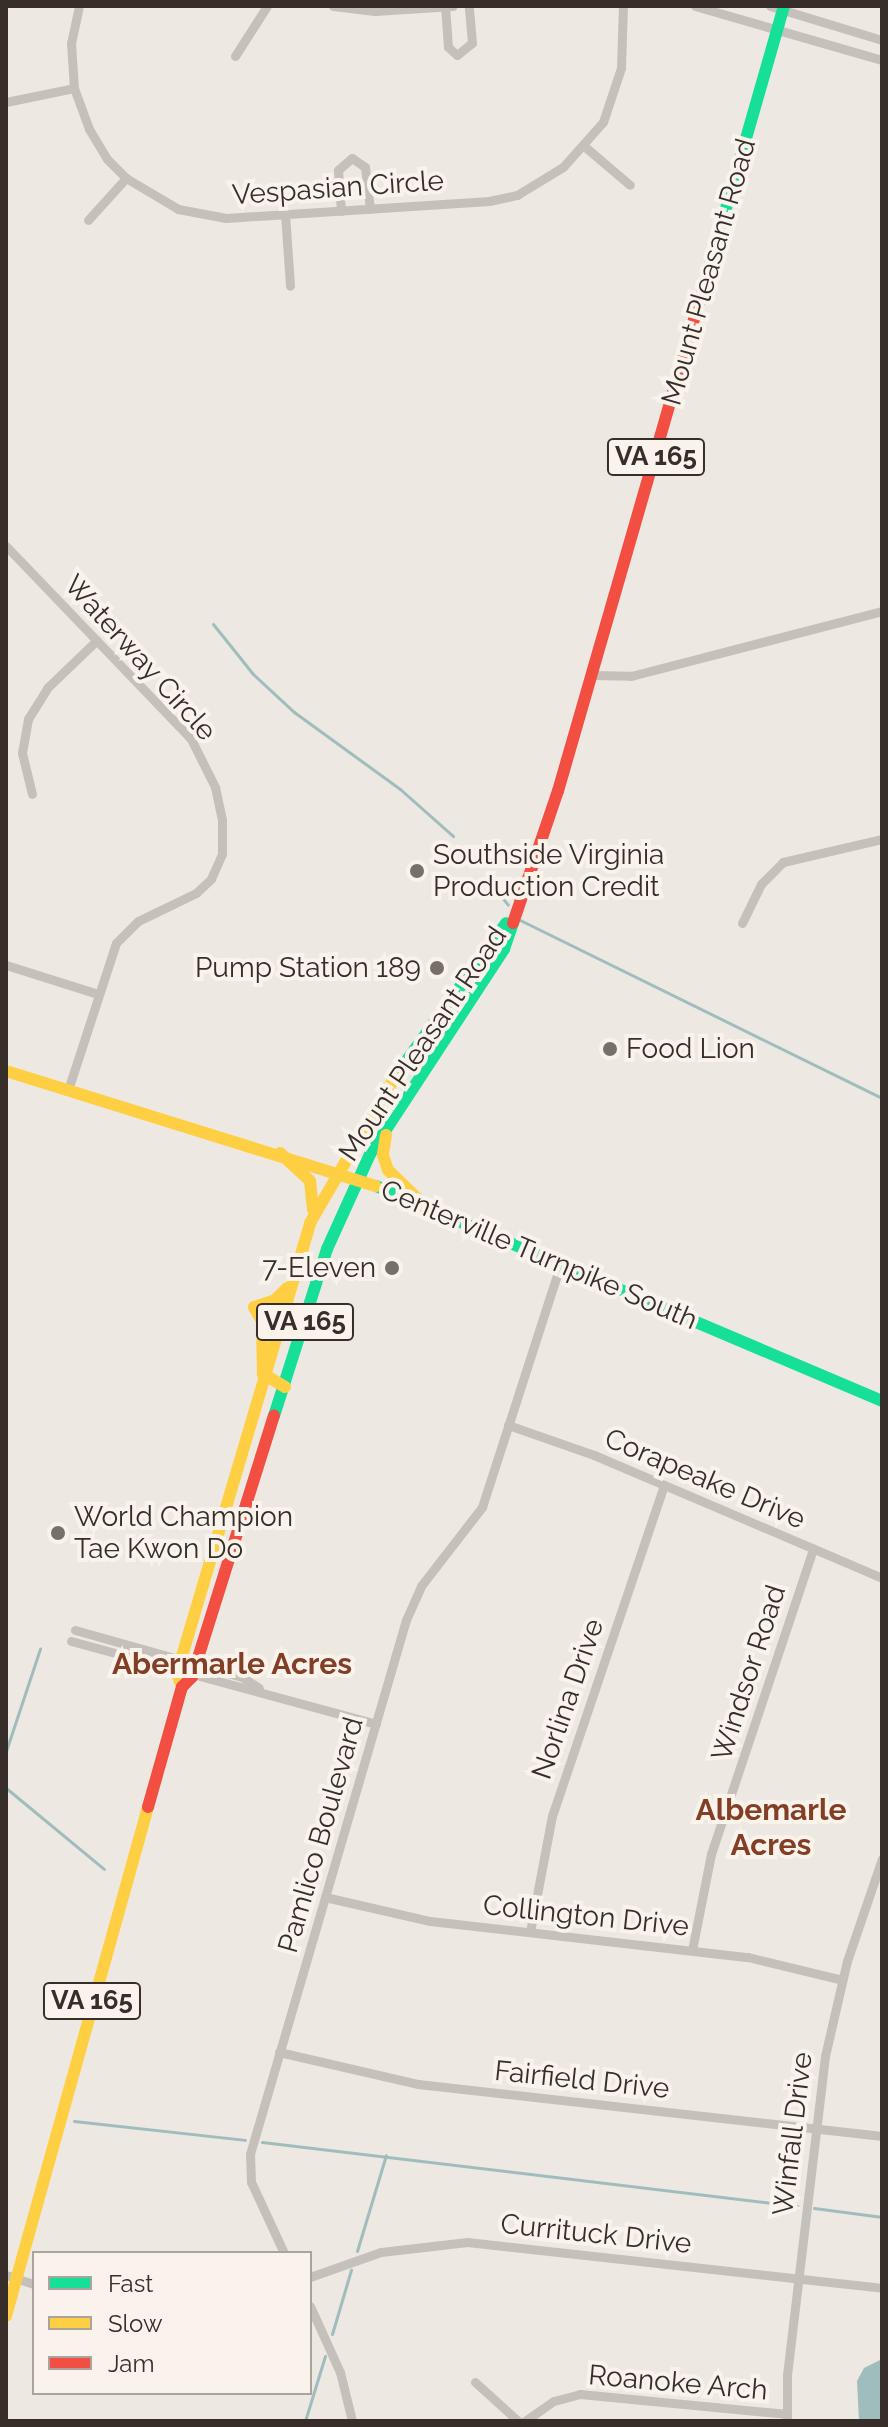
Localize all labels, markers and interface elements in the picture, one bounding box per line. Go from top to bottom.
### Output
street label: Mount Pleasant Road [655,135,763,409]
street label: Vespasian Circle [231,164,445,212]
road number: VA 165 [606,435,706,479]
street label: Waterway Circle [57,568,223,748]
place label: Southside Virginia Production Credit [433,838,665,904]
marker: Southside Virginia Production Credit [408,862,426,880]
street label: Mount Pleasant Road [332,920,514,1168]
place label: Pump Station 189 [195,951,421,985]
marker: Pump Station 189 [428,959,446,977]
place label: Food Lion [626,1032,755,1066]
marker: Food Lion [601,1040,619,1058]
street label: Centerville Turnpike South [375,1173,703,1337]
place label: 7-Eleven [262,1251,376,1285]
marker: 7-Eleven [383,1259,401,1277]
road number: VA 165 [255,1300,355,1344]
street label: Corapeake Drive [600,1422,810,1536]
place label: World Champion Tae Kwon Do [74,1500,293,1566]
marker: World Champion Tae Kwon Do [49,1524,67,1542]
street label: Windsor Road [705,1581,793,1765]
street label: Norlina Drive [525,1615,611,1783]
district label: Abermarle Acres [111,1646,353,1682]
street label: Pamlico Boulevard [271,1713,371,1957]
district label: Albemarle Acres [696,1792,846,1862]
street label: Collington Drive [481,1888,691,1944]
road number: VA 165 [42,1979,142,2023]
street label: Winfall Drive [766,2050,820,2218]
street label: Fairfield Drive [493,2054,671,2106]
street label: Currituck Drive [499,2207,693,2261]
legend [32,2251,312,2395]
text: Fast [108,2269,153,2298]
text: Slow [108,2309,162,2338]
text: Jam [108,2349,154,2378]
street label: Roanoke Arch [587,2358,769,2408]

